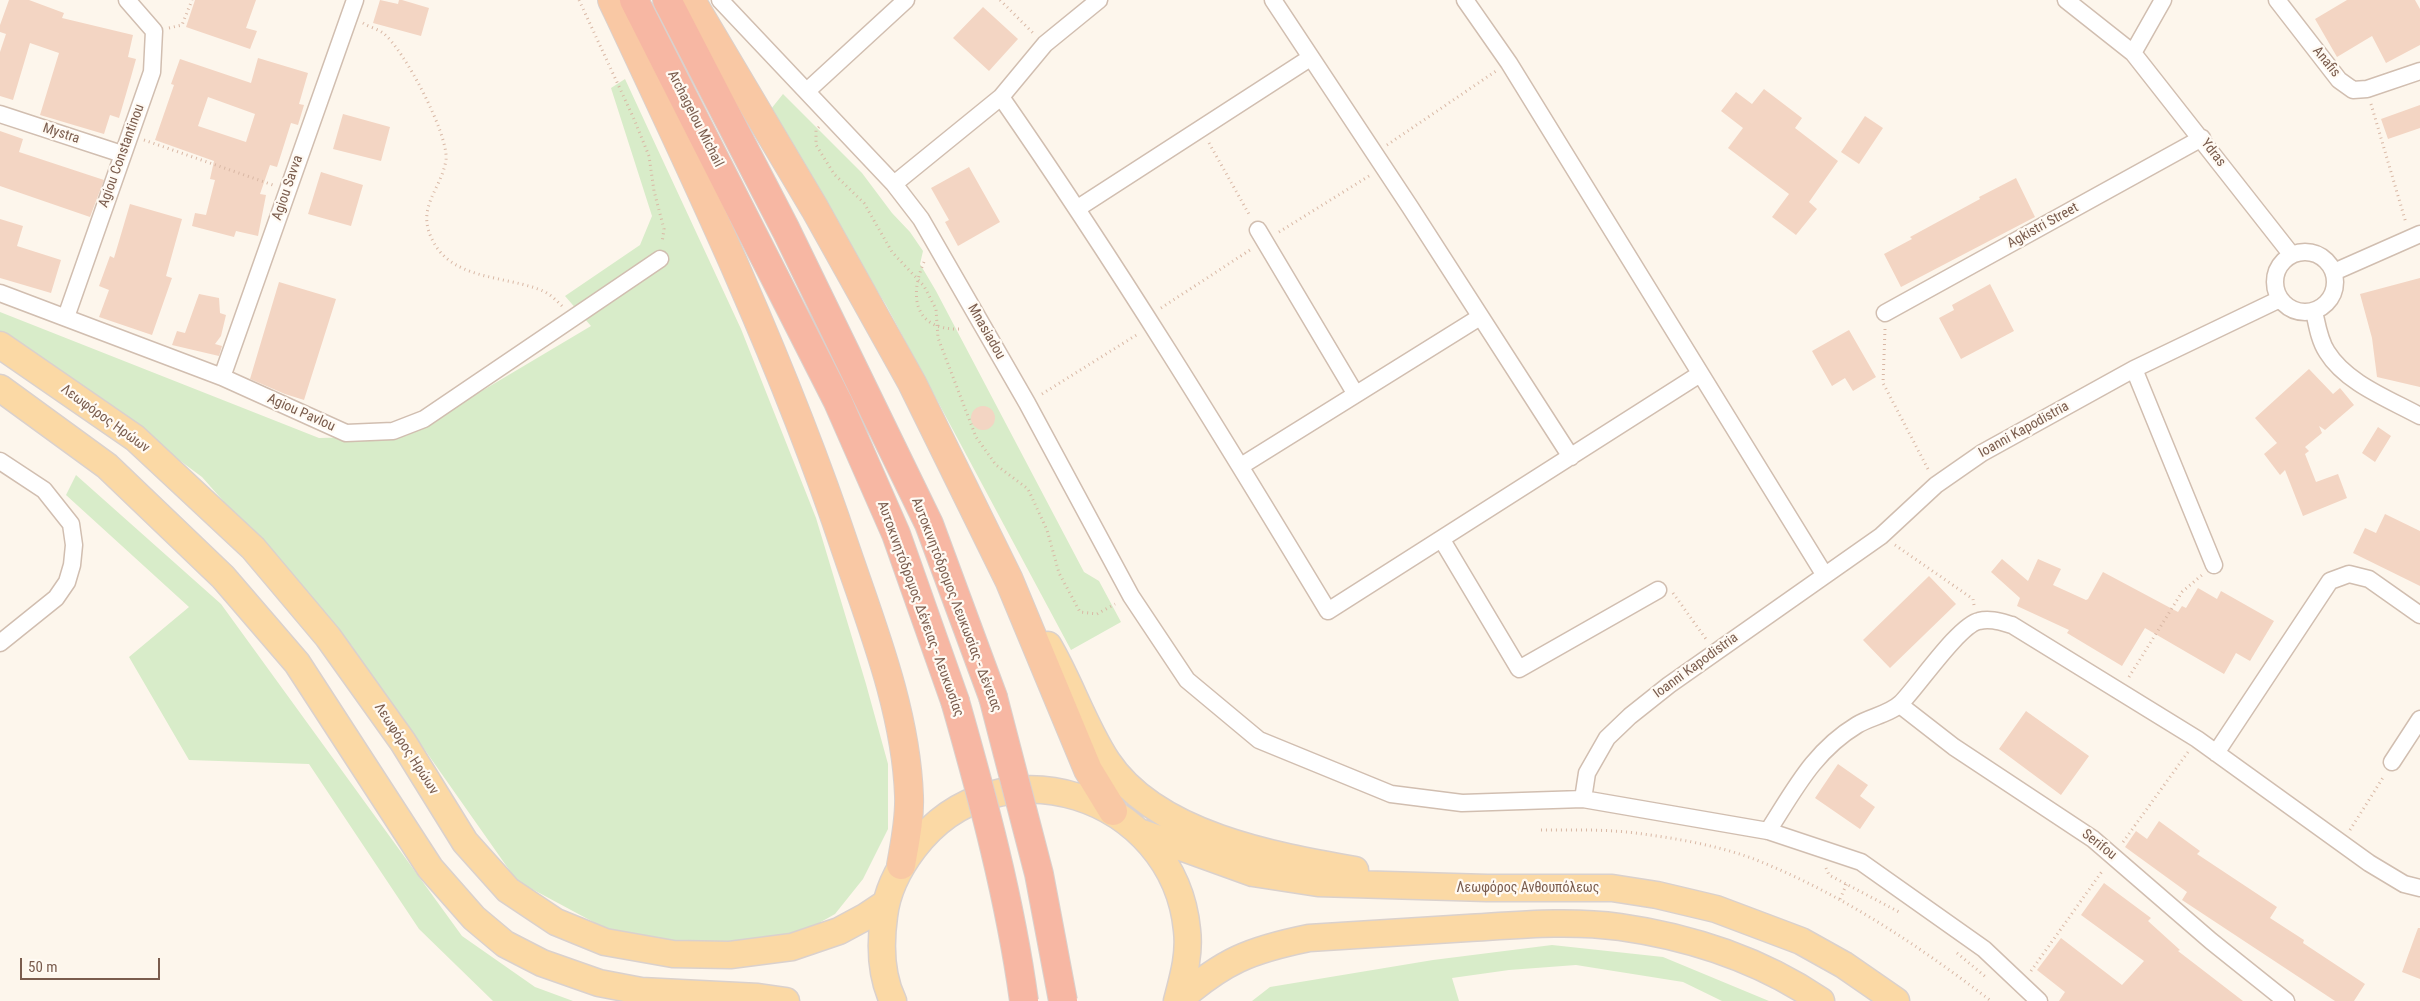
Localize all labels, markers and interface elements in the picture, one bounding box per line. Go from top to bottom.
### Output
street label: Anafis [2309,43,2343,81]
street label: Archagelou Michail [663,68,727,170]
street label: Agiou Constantinou [95,102,149,210]
street label: Mystra [41,120,81,148]
street label: Ydras [2197,136,2229,170]
street label: Agiou Savva [269,153,307,223]
street label: Agkistri Street [2005,200,2081,252]
street label: Mnasiadou [963,301,1009,363]
street label: Λεωφόρος Ηρώων [57,381,153,457]
street label: Agiou Pavlou [264,391,338,435]
street label: Ioanni Kapodistria [1976,398,2072,462]
street label: Αυτοκινητόδρομος Λευκωσίας - Δένειας [907,495,1005,715]
street label: Αυτοκινητόδρομος Δένειας - Λευκωσίας [873,499,967,719]
street label: Ioanni Kapodistria [1650,630,1742,702]
street label: Λεωφόρος Ηρώων [370,700,442,798]
street label: Serifou [2078,826,2120,864]
street label: Λεωφόρος Ανθουπόλεως [1457,880,1599,896]
scale bar [22,948,162,980]
text: 50 m [28,958,58,976]

